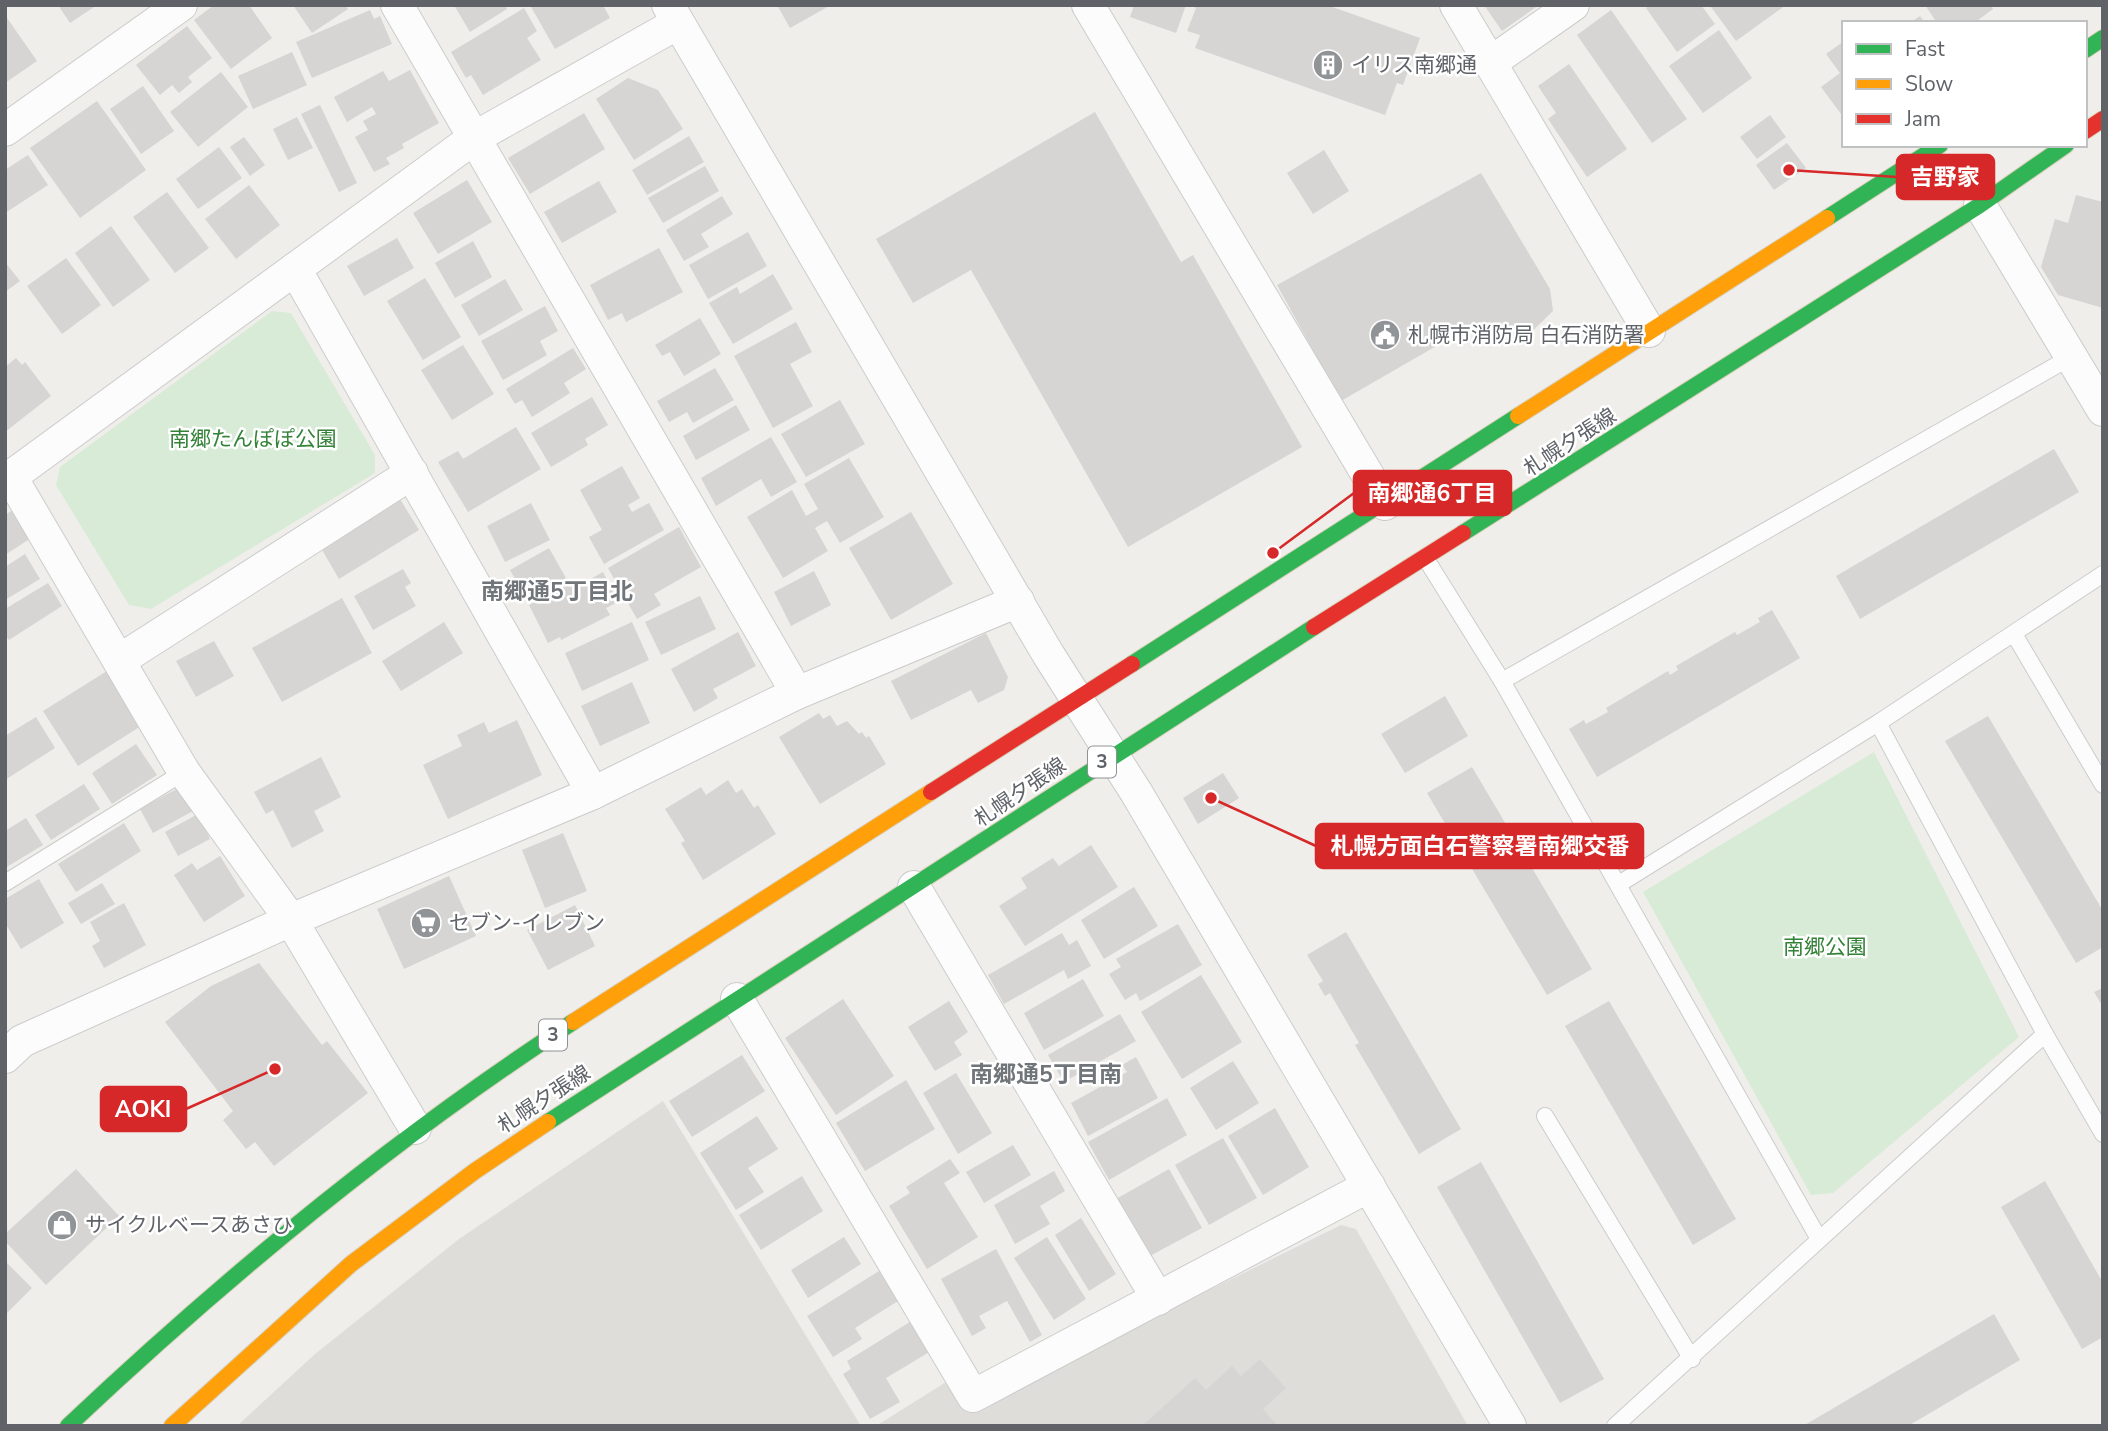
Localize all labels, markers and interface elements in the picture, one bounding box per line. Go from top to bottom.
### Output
legend [1842,21,2087,147]
text: Fast [1905,35,1945,63]
building icon: イリス南郷通 [1311,48,1345,82]
place label: イリス南郷通 [1351,51,1477,79]
text: Slow [1905,70,1954,98]
text: Jam [1904,105,1941,133]
callout: 吉野家 [1897,155,1994,199]
text: 吉野家 [1911,162,1980,193]
public building icon: 札幌市消防局 白石消防署 [1368,318,1402,352]
place label: 札幌市消防局 白石消防署 [1408,321,1644,349]
street label: 札幌夕張線 [1518,402,1622,482]
park label: 南郷たんぽぽ公園 [169,425,337,453]
callout: 南郷通6丁目 [1354,471,1511,515]
text: 南郷通6丁目 [1368,478,1496,509]
district label: 南郷通5丁目北 [481,576,633,607]
road number: 3 [1088,747,1116,778]
street label: 札幌夕張線 [969,751,1071,833]
callout: 札幌方面白石警察署南郷交番 [1316,824,1643,868]
text: 札幌方面白石警察署南郷交番 [1331,831,1630,862]
supermarket icon: セブン-イレブン [409,906,443,940]
place label: セブン-イレブン [449,909,605,937]
park label: 南郷公園 [1783,933,1867,961]
road number: 3 [539,1020,567,1050]
street label: 札幌夕張線 [492,1059,596,1139]
district label: 南郷通5丁目南 [970,1059,1122,1090]
callout: AOKI [101,1087,186,1131]
text: AOKI [115,1094,171,1125]
shop icon: サイクルベースあさひ [45,1208,79,1242]
place label: サイクルベースあさひ [85,1211,293,1239]

